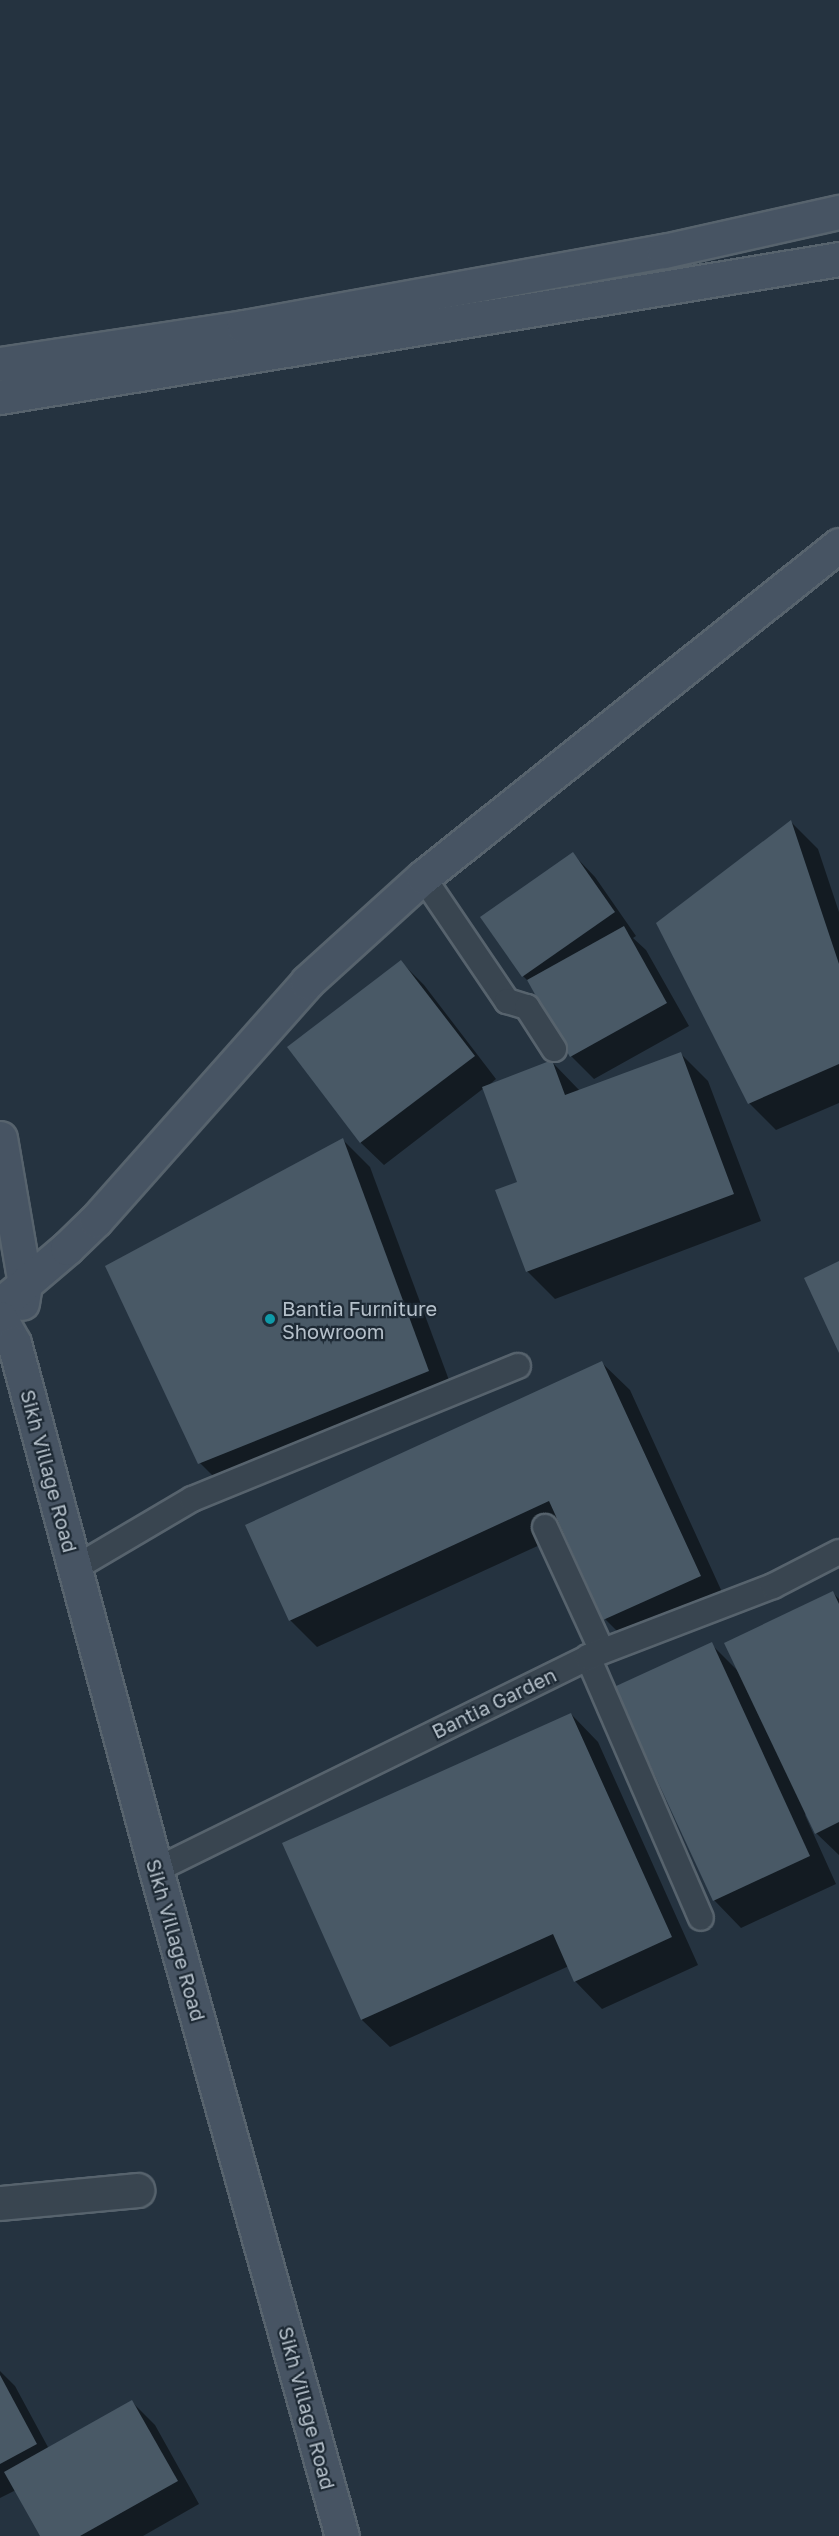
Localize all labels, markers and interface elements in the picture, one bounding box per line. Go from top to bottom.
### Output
place label: Bantia Furniture Showroom [282,1296,437,1343]
marker: Bantia Furniture Showroom [263,1312,277,1326]
street label: Sikh Village Road [16,1387,82,1555]
street label: Bantia Garden [428,1662,560,1744]
street label: Sikh Village Road [141,1856,211,2024]
street label: Sikh Village Road [274,2324,340,2492]

